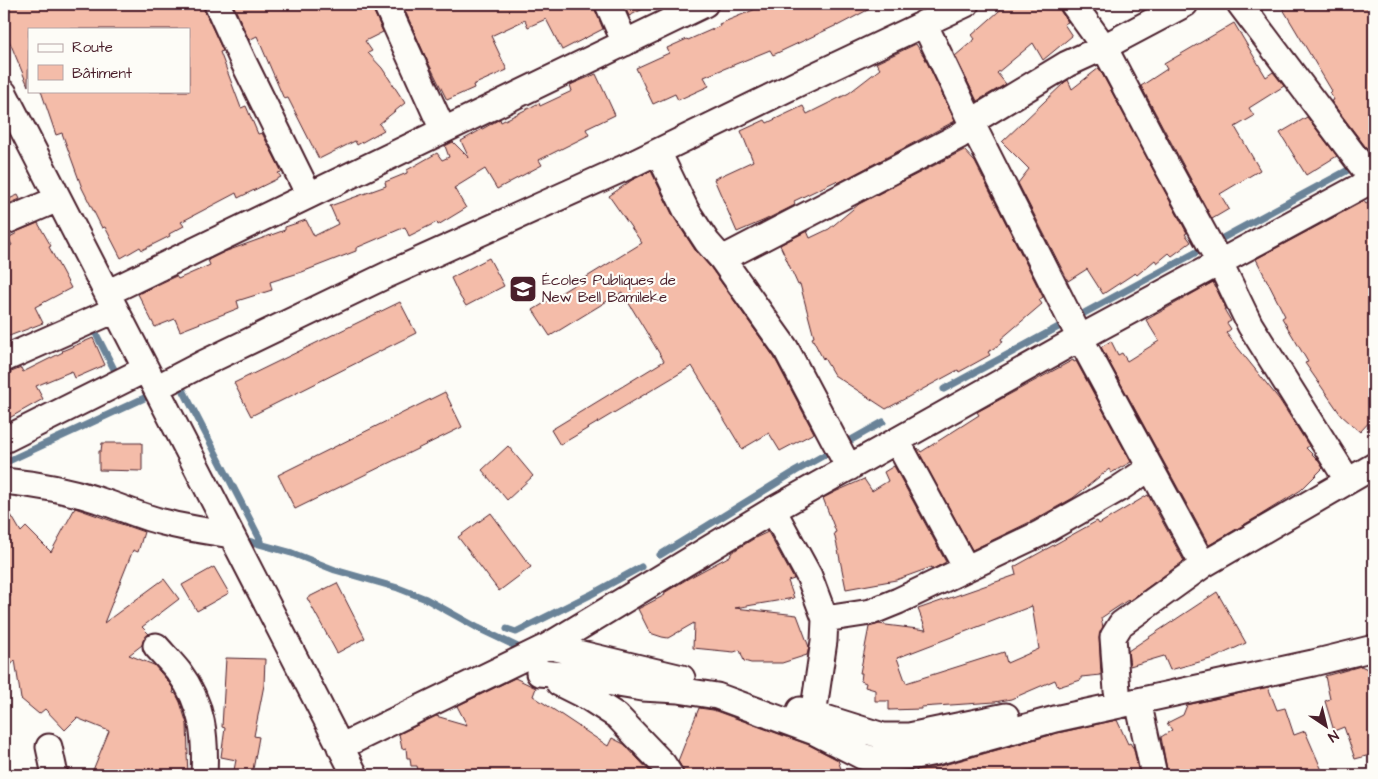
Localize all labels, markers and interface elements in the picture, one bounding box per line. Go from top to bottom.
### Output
legend [28,28,190,92]
text: Route [72,37,113,58]
text: Bâtiment [72,63,132,84]
place label: Écoles Publiques de New Bell Bamileke [542,270,676,308]
school or university icon: Écoles Publiques de New Bell Bamileke [508,274,538,304]
north arrow [1300,702,1350,752]
text: N [1323,725,1342,747]

